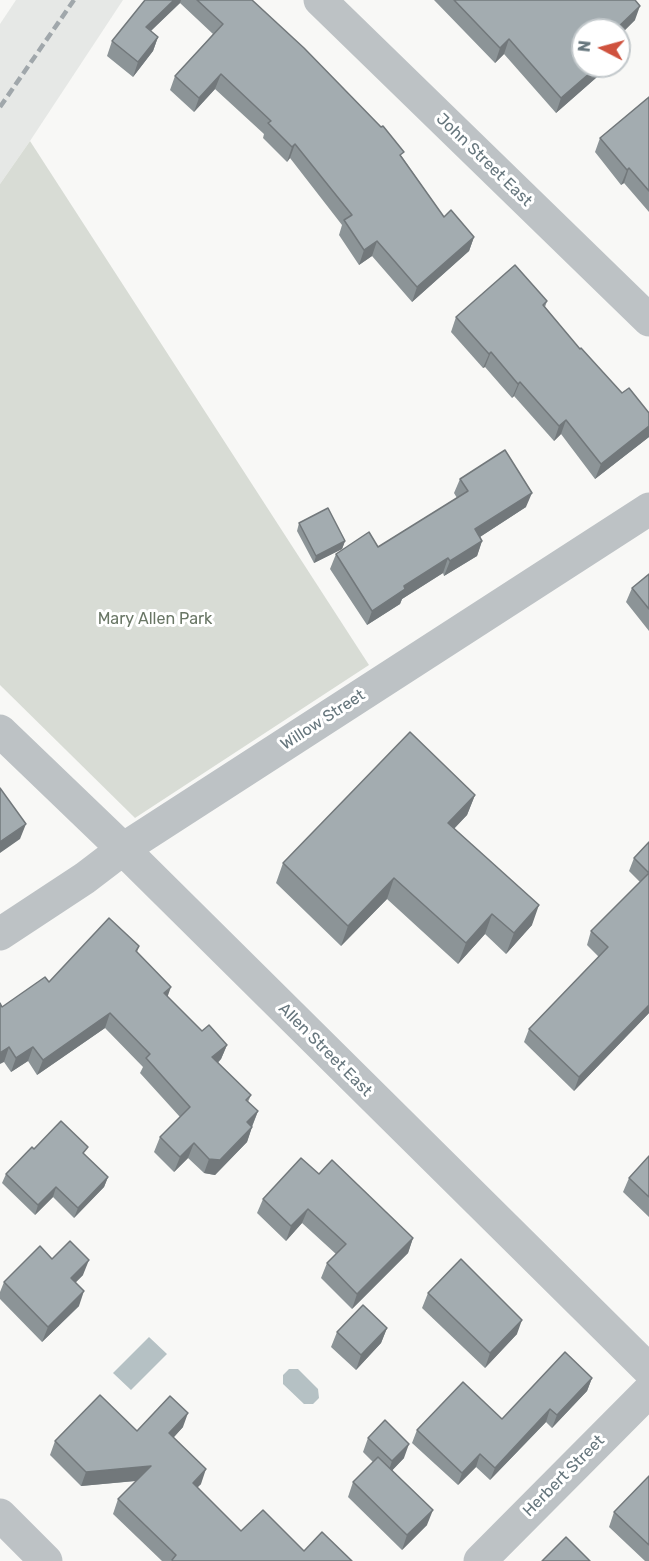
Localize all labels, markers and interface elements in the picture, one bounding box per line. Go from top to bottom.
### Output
north arrow [571,18,631,78]
text: N [575,40,595,53]
street label: John Street East [432,109,536,211]
park label: Mary Allen Park [98,609,212,629]
street label: Willow Street [277,686,369,754]
street label: Allen Street East [274,999,376,1101]
street label: Herbert Street [519,1431,609,1521]

